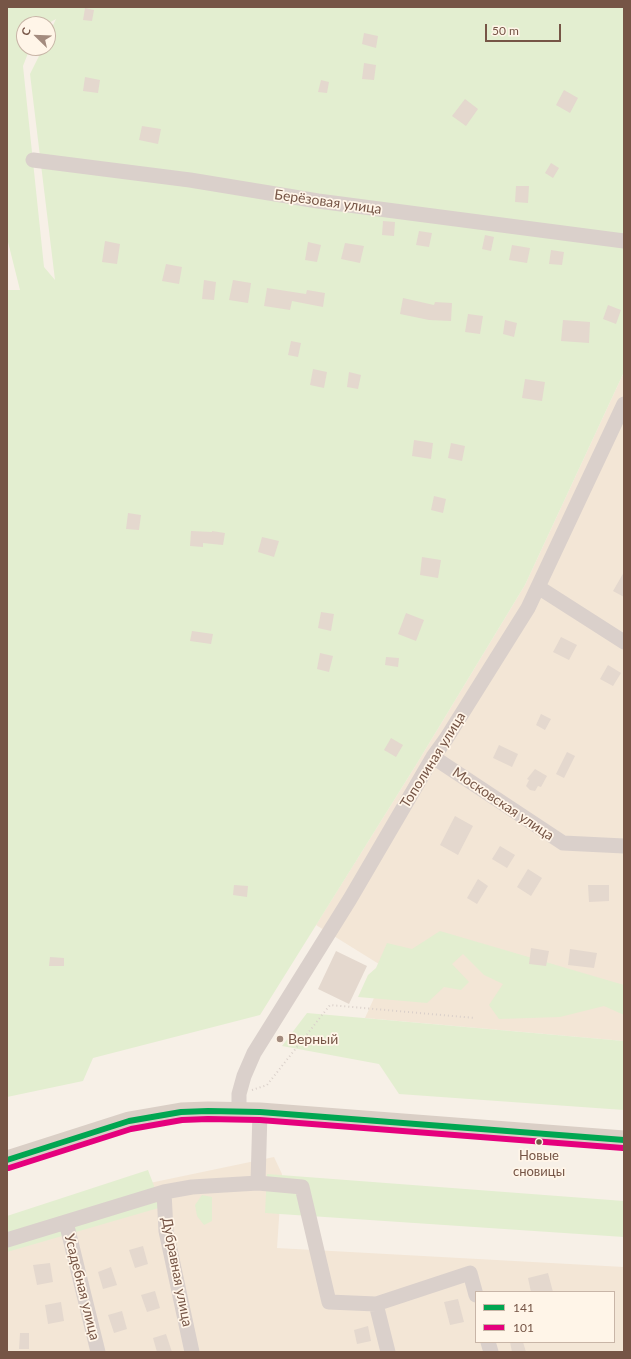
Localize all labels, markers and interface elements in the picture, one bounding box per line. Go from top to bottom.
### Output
north arrow [16,16,56,56]
scale bar [487,16,563,42]
text: 50 m [492,23,519,38]
text: С [18,26,33,37]
street label: Берёзовая улица [273,186,383,218]
street label: Тополиная улица [397,709,469,811]
street label: Московская улица [449,764,557,844]
place label: Верный [288,1031,338,1047]
marker: Верный [275,1034,285,1044]
marker: Новые сновицы [534,1137,544,1147]
place label: Новые сновицы [513,1148,565,1179]
street label: Дубравная улица [158,1216,196,1328]
street label: Усадебная улица [61,1232,103,1342]
legend [475,1291,615,1343]
text: 141 [513,1300,534,1315]
text: 101 [513,1320,534,1335]

